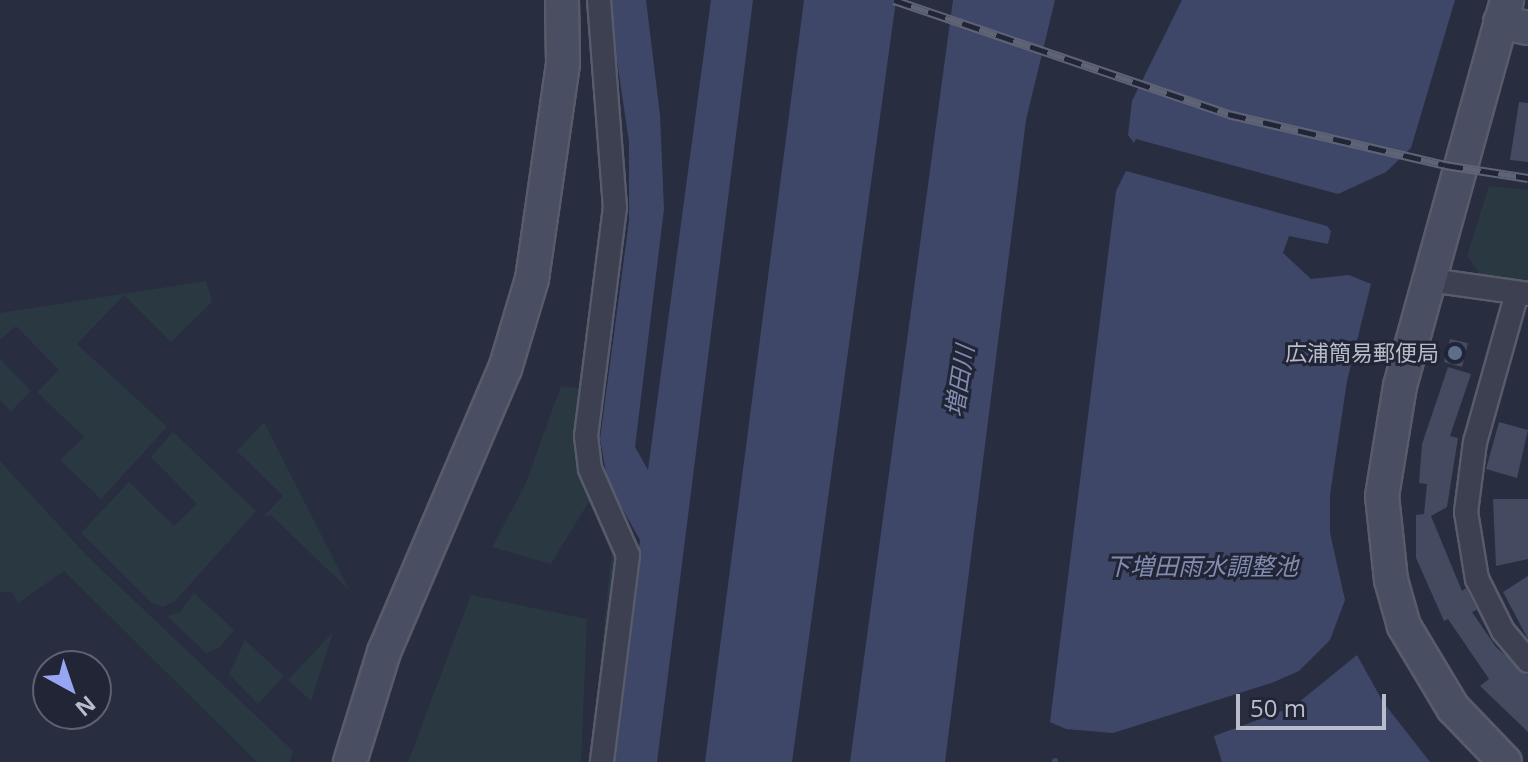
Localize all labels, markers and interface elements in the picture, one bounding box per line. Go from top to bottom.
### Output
place label: 広浦簡易郵便局 [1285,340,1439,366]
water label: 増田川 [939,343,979,419]
marker: 広浦簡易郵便局 [1446,344,1464,362]
water label: 下増田雨水調整池 [1106,552,1298,580]
north arrow [32,650,112,730]
scale bar [1240,678,1390,728]
text: N [70,690,103,724]
text: 50 m [1250,691,1306,724]

